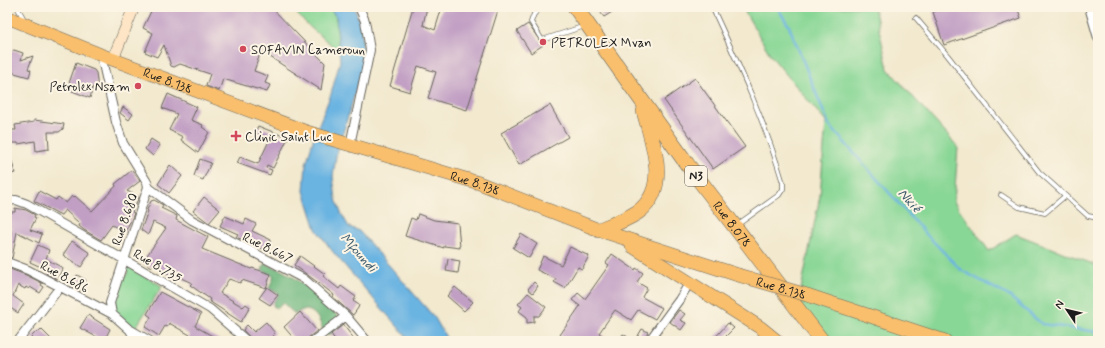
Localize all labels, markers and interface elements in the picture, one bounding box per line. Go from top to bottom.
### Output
place label: PETROLEX Mvan [551,35,652,52]
marker: PETROLEX Mvan [538,37,548,47]
place label: SOFAVIN Cameroun [251,42,365,59]
marker: SOFAVIN Cameroun [238,44,248,54]
street label: Rue 8.138 [141,65,195,98]
place label: Petrolex Nsam [49,79,130,96]
marker: Petrolex Nsam [133,81,143,91]
place label: Clinic Saint Luc [245,129,332,146]
marker: Clinic Saint Luc [230,130,242,142]
road number: N3 [685,166,707,186]
street label: Rue 8.138 [448,168,502,200]
water label: Nkié [894,185,926,218]
street label: Rue 8.680 [109,191,142,248]
street label: Rue 8.078 [708,198,754,251]
street label: Rue 8.667 [239,229,295,268]
water label: Mfoundi [334,229,382,279]
street label: Rue 8.735 [130,246,185,287]
street label: Rue 8.686 [37,257,92,297]
street label: Rue 8.138 [754,274,808,304]
north arrow [1047,290,1087,330]
text: N [1052,298,1067,312]

